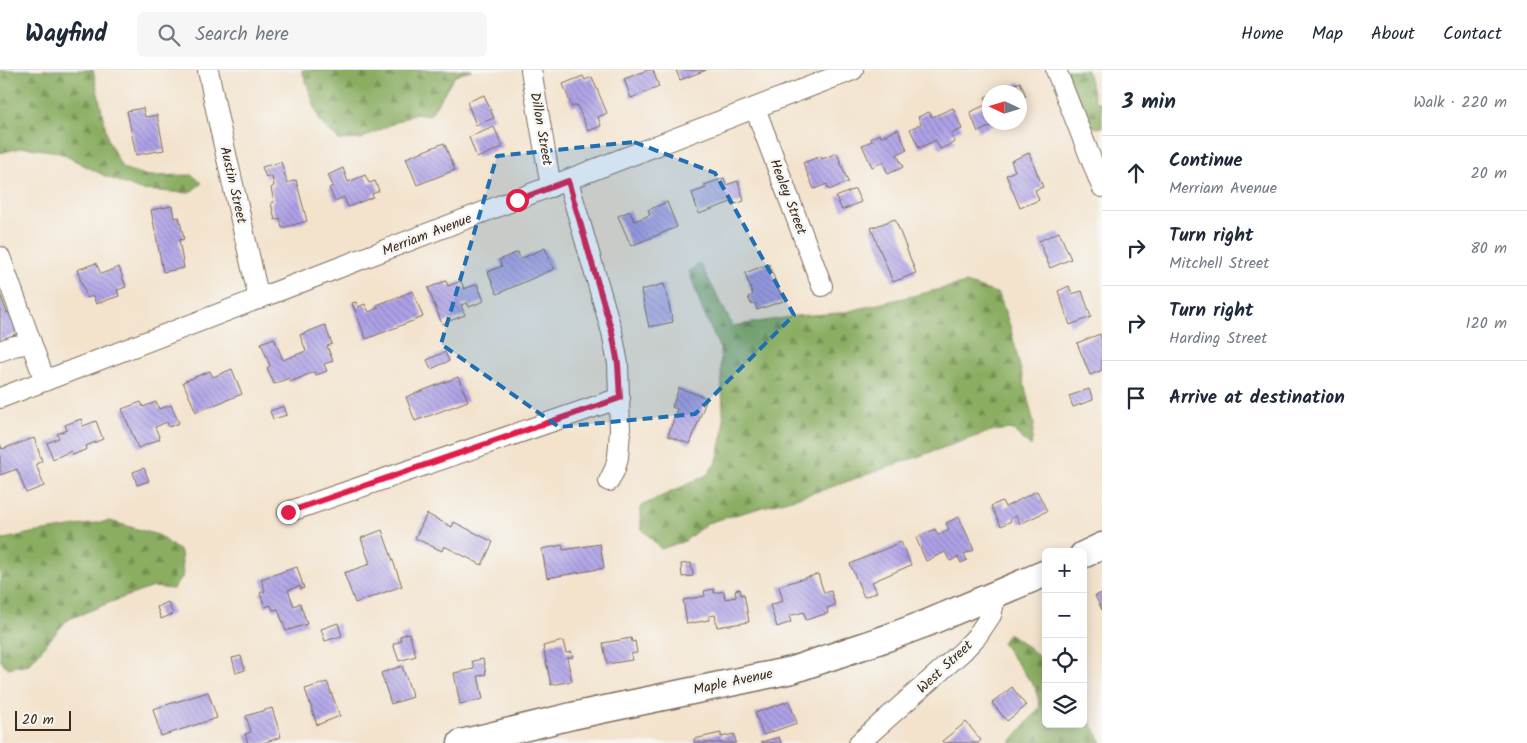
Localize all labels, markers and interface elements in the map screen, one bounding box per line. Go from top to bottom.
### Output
search box [137,12,487,57]
text: Wayfind [25,15,107,54]
text: Search here [195,20,289,50]
text: Home [1241,20,1284,49]
text: Map [1312,20,1343,49]
text: About [1371,20,1415,49]
text: Contact [1443,20,1502,49]
icon: search [155,21,183,49]
north arrow [982,85,1027,130]
text: 3 min [1122,86,1176,119]
text: Walk · 220 m [1413,90,1507,115]
street label: Dillon Street [524,91,558,168]
street label: Austin Street [213,144,253,226]
text: Continue [1169,146,1242,176]
street label: Healey Street [763,156,813,239]
icon: ahead [1122,159,1150,187]
text: 20 m [1471,161,1507,186]
text: Merriam Avenue [1169,176,1277,201]
route start [506,189,529,212]
street label: Merriam Avenue [379,208,476,262]
text: Turn right [1169,221,1254,251]
icon: right [1122,234,1150,262]
text: 80 m [1470,236,1507,261]
text: Mitchell Street [1169,251,1269,276]
text: Turn right [1169,296,1254,326]
icon: right [1122,309,1150,337]
text: 120 m [1466,311,1507,336]
text: Harding Street [1169,326,1267,351]
text: Arrive at destination [1169,383,1345,413]
icon: arrive [1122,384,1150,412]
route end [277,501,300,524]
map controls [1042,548,1087,728]
button: + [1042,548,1087,593]
button: − [1042,593,1087,638]
street label: West Street [912,635,978,699]
button: locate [1042,638,1087,683]
street label: Maple Avenue [691,663,776,701]
button: layers [1042,683,1087,728]
scale bar [15,708,71,731]
text: 20 m [22,709,54,731]

